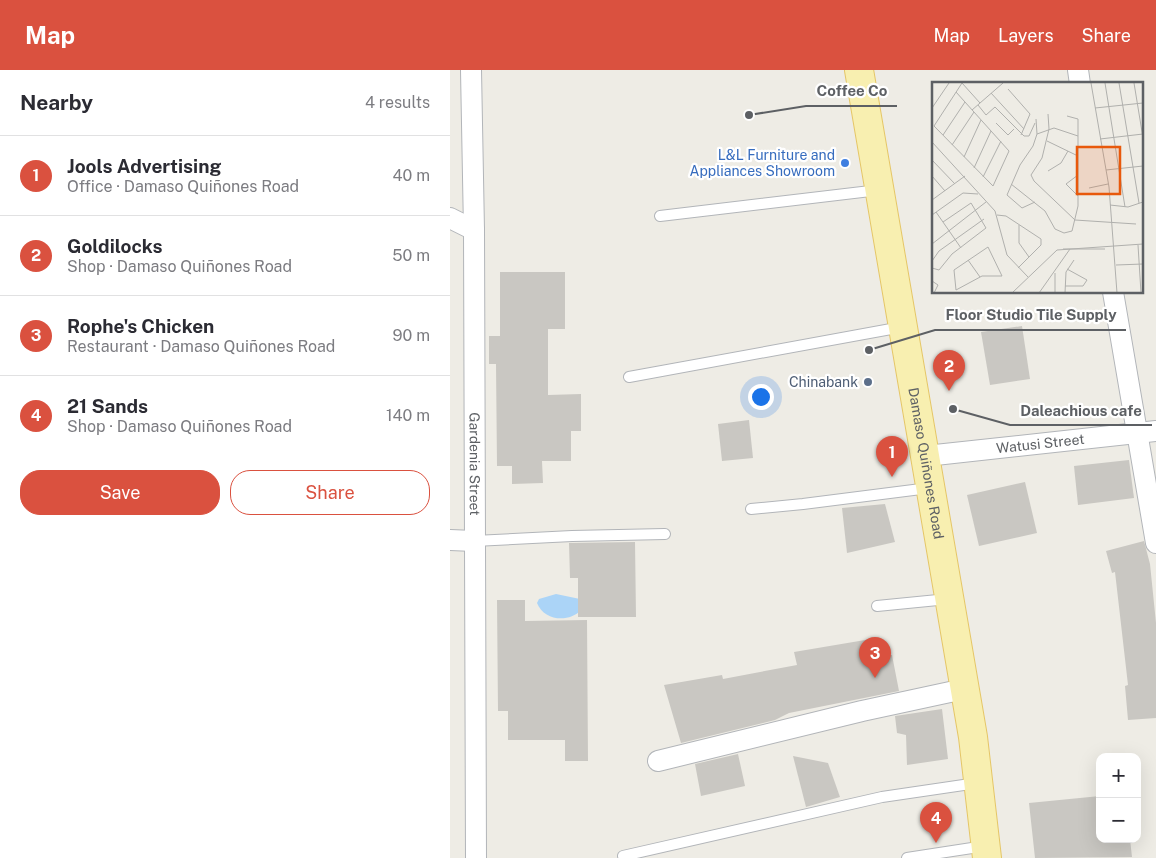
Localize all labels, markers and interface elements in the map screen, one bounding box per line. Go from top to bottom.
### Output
text: Map [25,21,75,49]
text: Map [934,25,970,46]
text: Layers [998,25,1054,46]
text: Share [1082,25,1131,46]
callout: Coffee Co [806,76,897,106]
text: Coffee Co [817,82,888,99]
inset map [932,82,1144,294]
text: Nearby [20,90,93,115]
text: 4 results [365,93,430,112]
place label: L&L Furniture and Appliances Showroom [690,147,835,179]
text: Jools Advertising [67,155,221,177]
marker: L&L Furniture and Appliances Showroom [839,157,851,169]
text: 1 [33,166,39,185]
text: 40 m [392,166,430,185]
text: Office · Damaso Quiñones Road [67,177,299,196]
text: Goldilocks [67,235,162,257]
text: 2 [31,246,41,265]
text: 50 m [392,246,430,265]
text: Shop · Damaso Quiñones Road [67,257,292,276]
callout: Floor Studio Tile Supply [935,300,1126,330]
text: Floor Studio Tile Supply [945,306,1117,323]
text: Rophe's Chicken [67,315,214,337]
text: 3 [31,326,41,345]
text: 90 m [393,326,430,345]
text: Restaurant · Damaso Quiñones Road [67,337,335,356]
pin: 2 [933,350,965,391]
place label: Chinabank [789,374,858,390]
marker: Chinabank [862,376,874,388]
your location [748,384,774,410]
street label: Damaso Quiñones Road [905,386,947,540]
text: 21 Sands [67,395,148,417]
callout: Daleachious cafe [1010,395,1152,425]
text: Daleachious cafe [1020,402,1142,419]
text: 4 [31,406,41,425]
text: 140 m [386,406,430,425]
street label: Gardenia Street [467,412,483,516]
text: Shop · Damaso Quiñones Road [67,417,292,436]
street label: Watusi Street [995,431,1085,456]
pin: 1 [876,436,908,477]
button: Save [20,470,220,515]
button: Share [230,470,430,515]
pin: 3 [859,637,891,678]
map controls [1096,753,1141,843]
button: + [1096,753,1141,798]
button: − [1096,798,1141,843]
pin: 4 [920,802,952,843]

